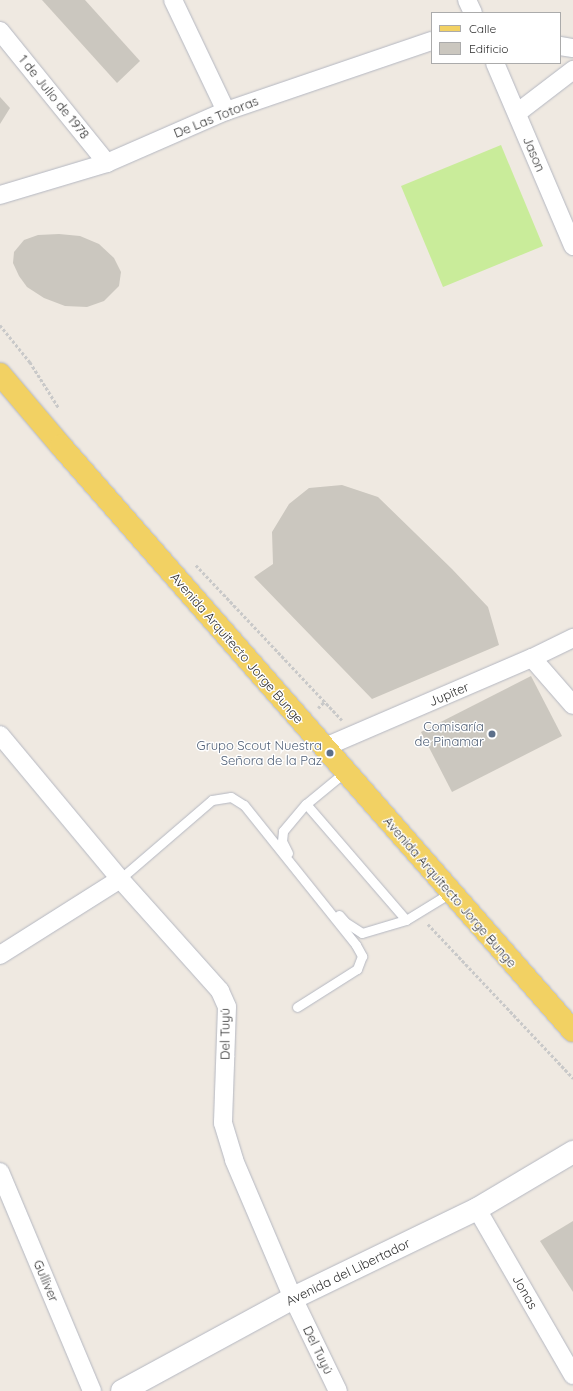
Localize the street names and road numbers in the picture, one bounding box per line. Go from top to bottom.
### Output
street label: 1 de Julio de 1978 [15,52,93,142]
street label: De Las Totoras [171,93,261,141]
street label: Jason [520,134,548,174]
street label: Avenida Arquitecto Jorge Bunge [167,569,307,727]
street label: Jupiter [427,679,471,709]
street label: Avenida Arquitecto Jorge Bunge [380,813,520,971]
street label: Del Tuyú [217,1008,233,1060]
street label: Avenida del Libertador [283,1235,413,1309]
street label: Gulliver [30,1258,62,1304]
street label: Jonas [509,1272,541,1312]
street label: Del Tuyú [300,1323,336,1377]

